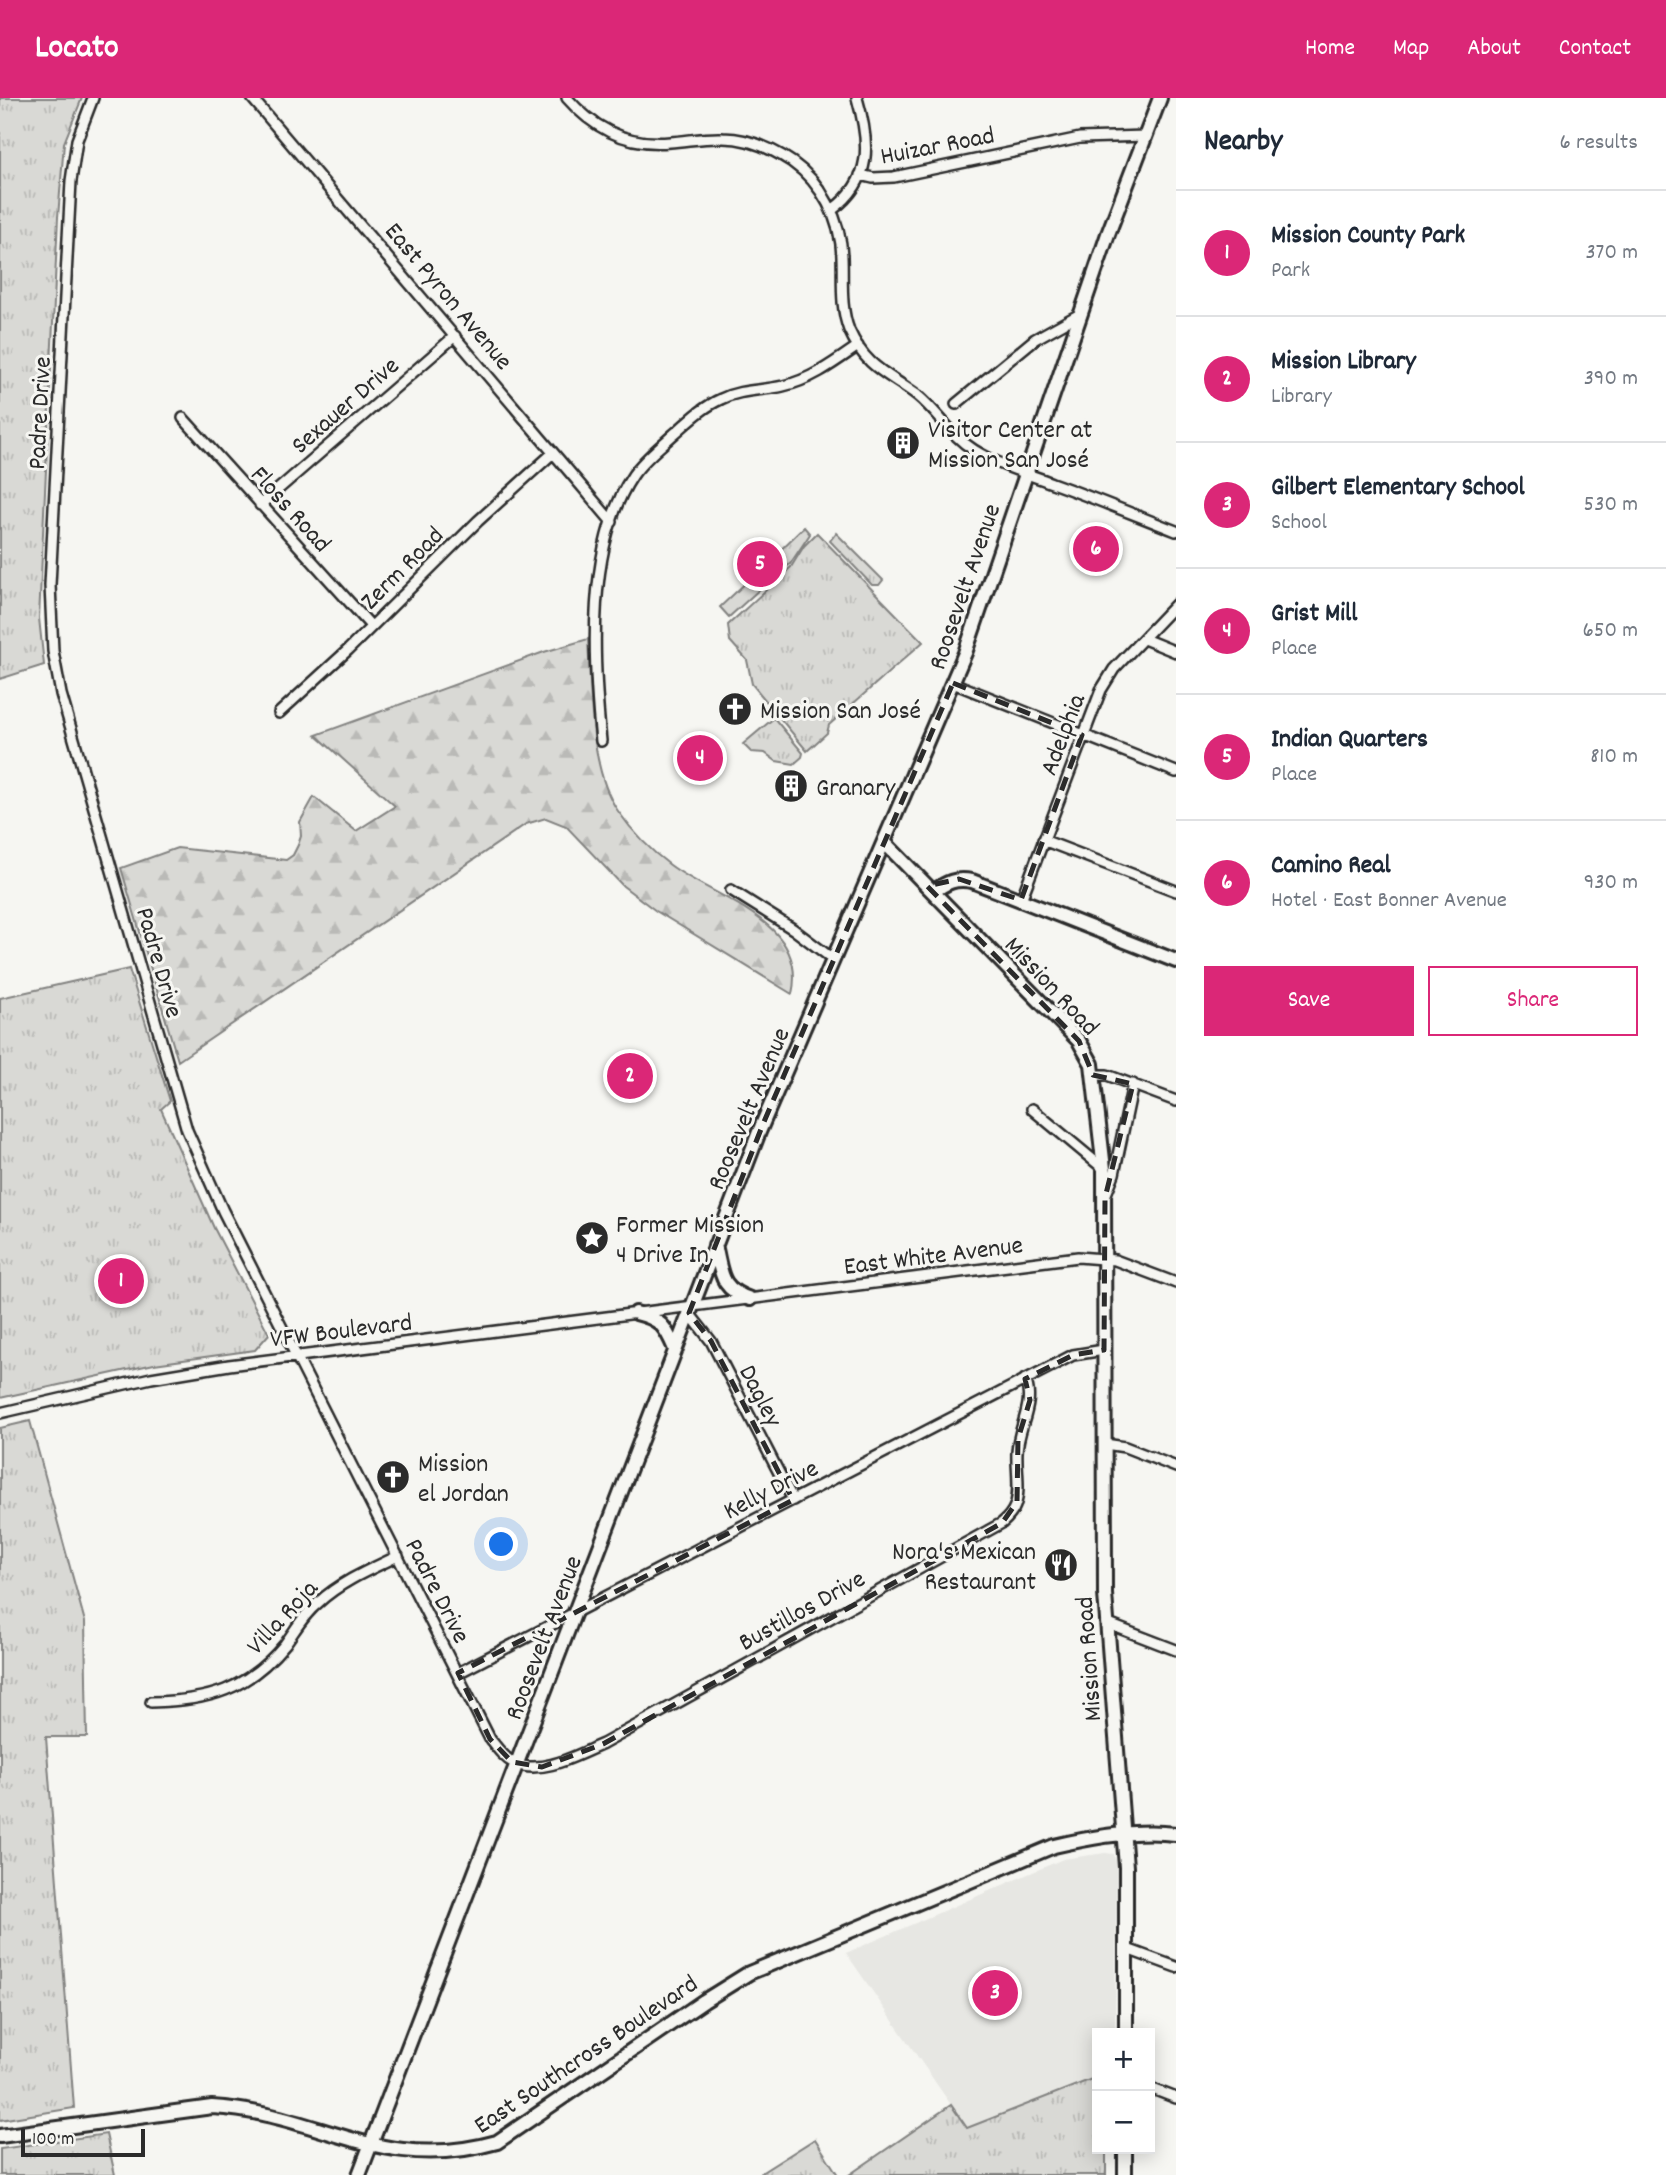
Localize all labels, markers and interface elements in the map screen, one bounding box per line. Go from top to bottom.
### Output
text: Locato [35,26,119,73]
text: Home [1305,32,1355,66]
text: Map [1393,32,1429,66]
text: About [1467,32,1521,66]
text: Contact [1559,32,1631,66]
street label: Huizar Road [877,118,998,177]
text: Nearby [1204,122,1282,165]
text: 6 results [1560,127,1638,160]
street label: East Pyron Avenue [374,215,520,379]
text: Mission County Park [1271,218,1465,255]
text: 1 [1224,237,1230,270]
text: 370 m [1585,237,1638,270]
text: Park [1271,255,1310,288]
text: Mission Library [1271,344,1416,381]
street label: Sexauer Drive [284,349,409,464]
street label: Padre Drive [20,356,63,471]
text: 2 [1222,363,1232,396]
text: 390 m [1584,363,1638,396]
text: Library [1271,381,1332,414]
place label: Visitor Center at Mission San José [928,413,1093,480]
building icon: Visitor Center at Mission San José [884,424,922,462]
street label: Floss Road [240,459,339,562]
text: Gilbert Elementary School [1271,470,1525,507]
text: 3 [1222,489,1232,522]
text: 530 m [1584,489,1638,522]
street label: Roosevelt Avenue [921,499,1012,675]
text: School [1271,507,1327,540]
street label: Zerm Road [353,519,454,620]
pin: 6 [1073,523,1119,575]
pin: 5 [737,538,783,590]
text: Grist Mill [1271,596,1357,633]
text: 4 [1222,615,1232,648]
text: 650 m [1582,615,1638,648]
text: Place [1271,633,1317,666]
street label: Adelphia [1032,688,1097,782]
church icon: Mission San José [716,690,754,728]
place label: Mission San José [760,694,921,731]
text: Indian Quarters [1271,722,1428,759]
pin: 4 [677,732,723,784]
text: 5 [1222,741,1232,774]
text: 810 m [1590,741,1638,774]
text: Place [1271,759,1317,792]
building icon: Granary [772,767,810,805]
place label: Granary [816,771,896,808]
text: Camino Real [1271,848,1391,885]
text: 6 [1221,867,1233,900]
text: 930 m [1584,867,1638,900]
text: Hotel · East Bonner Avenue [1271,885,1507,918]
street label: Padre Drive [124,903,191,1023]
street label: Mission Road [994,929,1107,1046]
button: Save [1204,966,1414,1036]
button: Share [1428,966,1638,1036]
street label: Roosevelt Avenue [699,1022,801,1196]
pin: 2 [607,1050,653,1102]
place label: Former Mission 4 Drive In [616,1208,764,1275]
place icon: Former Mission 4 Drive In [573,1219,611,1257]
street label: East White Avenue [842,1228,1025,1287]
pin: 1 [98,1255,144,1307]
street label: VFW Boulevard [268,1305,414,1360]
street label: Dagley [728,1359,790,1434]
place label: Mission el Jordan [418,1447,509,1514]
street label: Kelly Drive [718,1451,826,1531]
church icon: Mission el Jordan [374,1458,412,1496]
your location [484,1527,518,1561]
street label: Padre Drive [394,1533,478,1650]
place label: Nora's Mexican Restaurant [892,1535,1036,1602]
restaurant icon: Nora's Mexican Restaurant [1042,1546,1080,1584]
street label: Roosevelt Avenue [497,1551,594,1726]
street label: Bustillos Drive [733,1562,873,1662]
street label: Villa Roja [239,1572,329,1664]
street label: Mission Road [1068,1595,1113,1722]
street label: East Southcross Boulevard [467,1967,706,2145]
pin: 3 [972,1967,1018,2019]
map controls [1092,2028,1155,2154]
button: + [1092,2028,1155,2091]
button: − [1092,2091,1155,2154]
scale bar [21,2126,145,2158]
text: 100 m [32,2127,74,2154]

